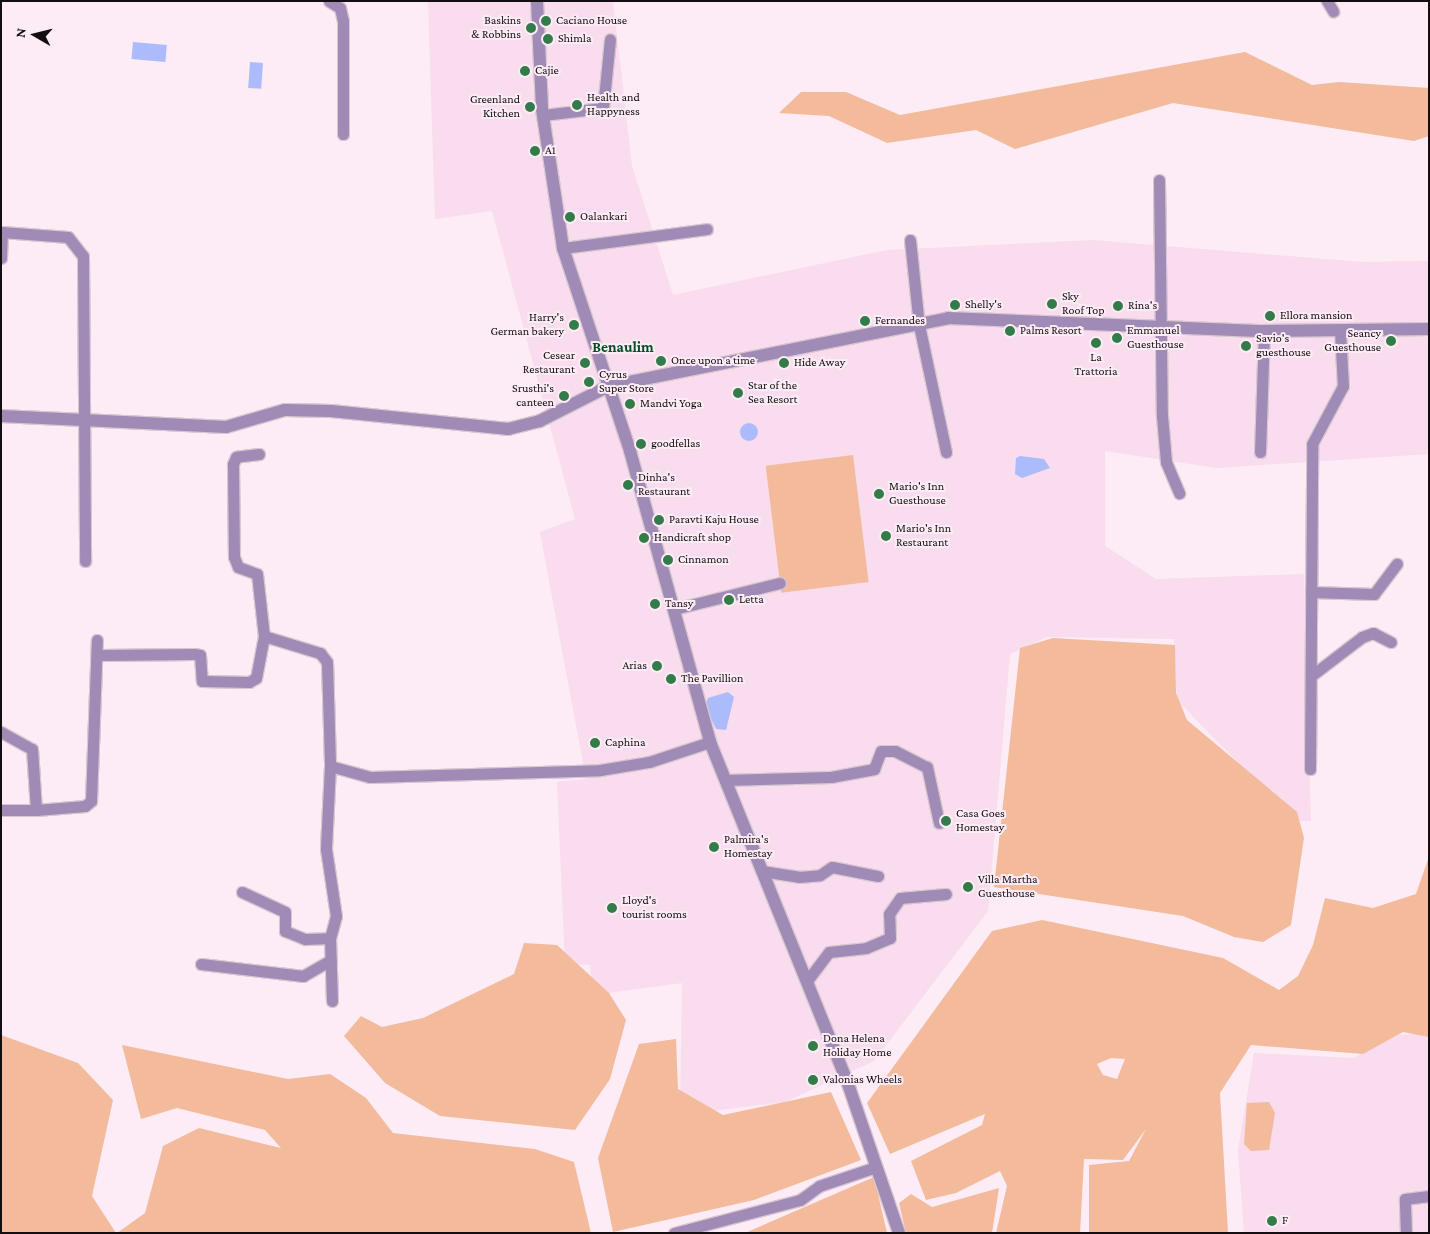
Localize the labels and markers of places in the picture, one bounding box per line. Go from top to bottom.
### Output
place label: Baskins & Robbins [471,14,521,42]
place label: Caciano House [556,14,627,28]
marker: Caciano House [540,15,552,27]
marker: Baskins & Robbins [525,22,537,34]
place label: Shimla [558,32,592,46]
marker: Shimla [542,33,554,45]
place label: Cajie [535,64,559,78]
marker: Cajie [519,65,531,77]
place label: Health and Happyness [587,91,640,119]
place label: Greenland Kitchen [470,93,520,121]
marker: Health and Happyness [571,99,583,111]
marker: Greenland Kitchen [524,101,536,113]
place label: A1 [545,144,556,158]
marker: A1 [529,145,541,157]
place label: Oalankari [580,210,627,224]
marker: Oalankari [564,211,576,223]
place label: Sky Roof Top [1062,290,1105,318]
place label: Shelly's [965,298,1002,312]
marker: Sky Roof Top [1046,298,1058,310]
marker: Shelly's [949,299,961,311]
place label: Rina's [1128,299,1157,313]
marker: Rina's [1112,300,1124,312]
place label: Ellora mansion [1280,309,1353,323]
marker: Ellora mansion [1264,310,1276,322]
place label: Harry's German bakery [491,311,564,339]
place label: Fernandes [875,314,925,328]
marker: Fernandes [859,315,871,327]
marker: Harry's German bakery [568,319,580,331]
place label: Palms Resort [1020,324,1082,338]
place label: Emmanuel Guesthouse [1127,324,1184,352]
marker: Palms Resort [1004,325,1016,337]
place label: Seancy Guesthouse [1324,327,1381,355]
marker: Emmanuel Guesthouse [1111,332,1123,344]
place label: Savio's guesthouse [1256,332,1311,360]
marker: Seancy Guesthouse [1385,335,1397,347]
marker: La Trattoria [1090,337,1102,349]
marker: Savio's guesthouse [1240,340,1252,352]
place label: Cesear Restaurant [523,349,575,377]
place label: La Trattoria [1075,351,1117,379]
place label: Once upon a time [671,354,755,368]
marker: Once upon a time [655,355,667,367]
place label: Hide Away [794,356,845,370]
marker: Cesear Restaurant [579,357,591,369]
marker: Hide Away [778,357,790,369]
place label: Cyrus Super Store [599,368,654,396]
marker: Cyrus Super Store [583,376,595,388]
place label: Star of the Sea Resort [748,379,797,407]
place label: Srusthi's canteen [512,382,554,410]
marker: Star of the Sea Resort [732,387,744,399]
marker: Srusthi's canteen [558,390,570,402]
place label: Mandvi Yoga [640,397,702,411]
marker: Mandvi Yoga [624,398,636,410]
place label: goodfellas [651,437,700,451]
marker: goodfellas [635,438,647,450]
place label: Dinha's Restaurant [638,471,690,499]
marker: Dinha's Restaurant [622,479,634,491]
place label: Mario's Inn Guesthouse [889,480,946,508]
marker: Mario's Inn Guesthouse [873,488,885,500]
place label: Paravti Kaju House [669,513,759,527]
marker: Paravti Kaju House [653,514,665,526]
place label: Mario's Inn Restaurant [896,522,951,550]
marker: Mario's Inn Restaurant [880,530,892,542]
place label: Handicraft shop [654,531,731,545]
marker: Handicraft shop [638,532,650,544]
place label: Cinnamon [678,553,729,567]
marker: Cinnamon [662,554,674,566]
place label: Letta [739,593,764,607]
marker: Letta [723,594,735,606]
place label: Tansy [665,597,693,611]
marker: Tansy [649,598,661,610]
place label: Arias [623,659,647,673]
marker: Arias [651,660,663,672]
place label: The Pavillion [681,672,743,686]
marker: The Pavillion [665,673,677,685]
place label: Caphina [605,736,645,750]
marker: Caphina [589,737,601,749]
place label: Casa Goes Homestay [956,807,1005,835]
marker: Casa Goes Homestay [940,815,952,827]
place label: Palmira's Homestay [724,833,772,861]
marker: Palmira's Homestay [708,841,720,853]
place label: Villa Martha Guesthouse [978,873,1038,901]
marker: Villa Martha Guesthouse [962,881,974,893]
place label: Lloyd's tourist rooms [622,894,687,922]
marker: Lloyd's tourist rooms [606,902,618,914]
place label: Dona Helena Holiday Home [823,1032,891,1060]
marker: Dona Helena Holiday Home [807,1040,819,1052]
place label: Valonias Wheels [823,1073,902,1087]
marker: Valonias Wheels [807,1074,819,1086]
place label: F [1282,1214,1288,1228]
marker: F [1266,1215,1278,1227]

